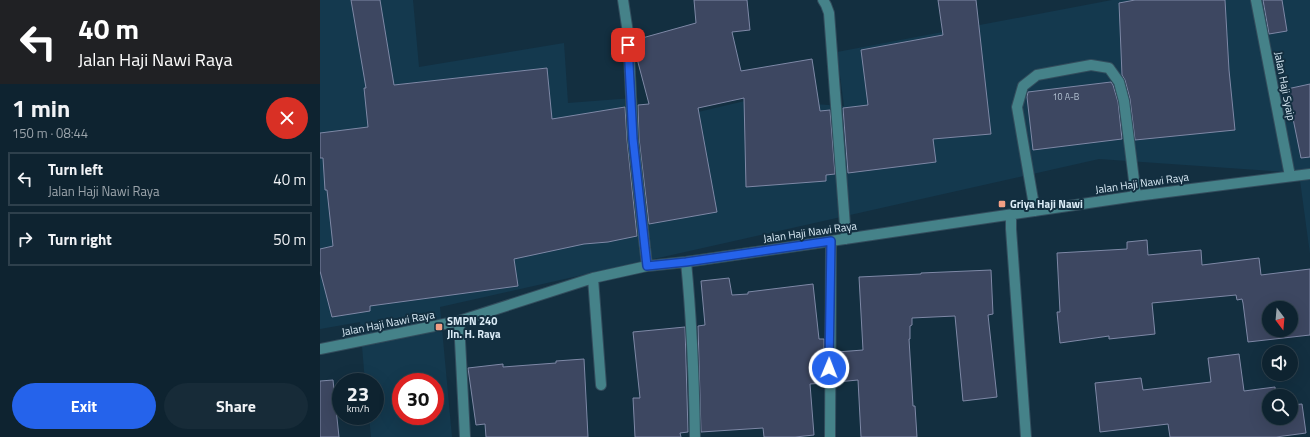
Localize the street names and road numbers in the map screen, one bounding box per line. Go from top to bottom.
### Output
street label: Jalan Haji Syaip [1270,50,1300,122]
street label: Jalan Haji Nawi Raya [1094,168,1190,197]
street label: Jalan Haji Nawi Raya [762,217,858,246]
street label: Jalan Haji Nawi Raya [340,306,436,340]

